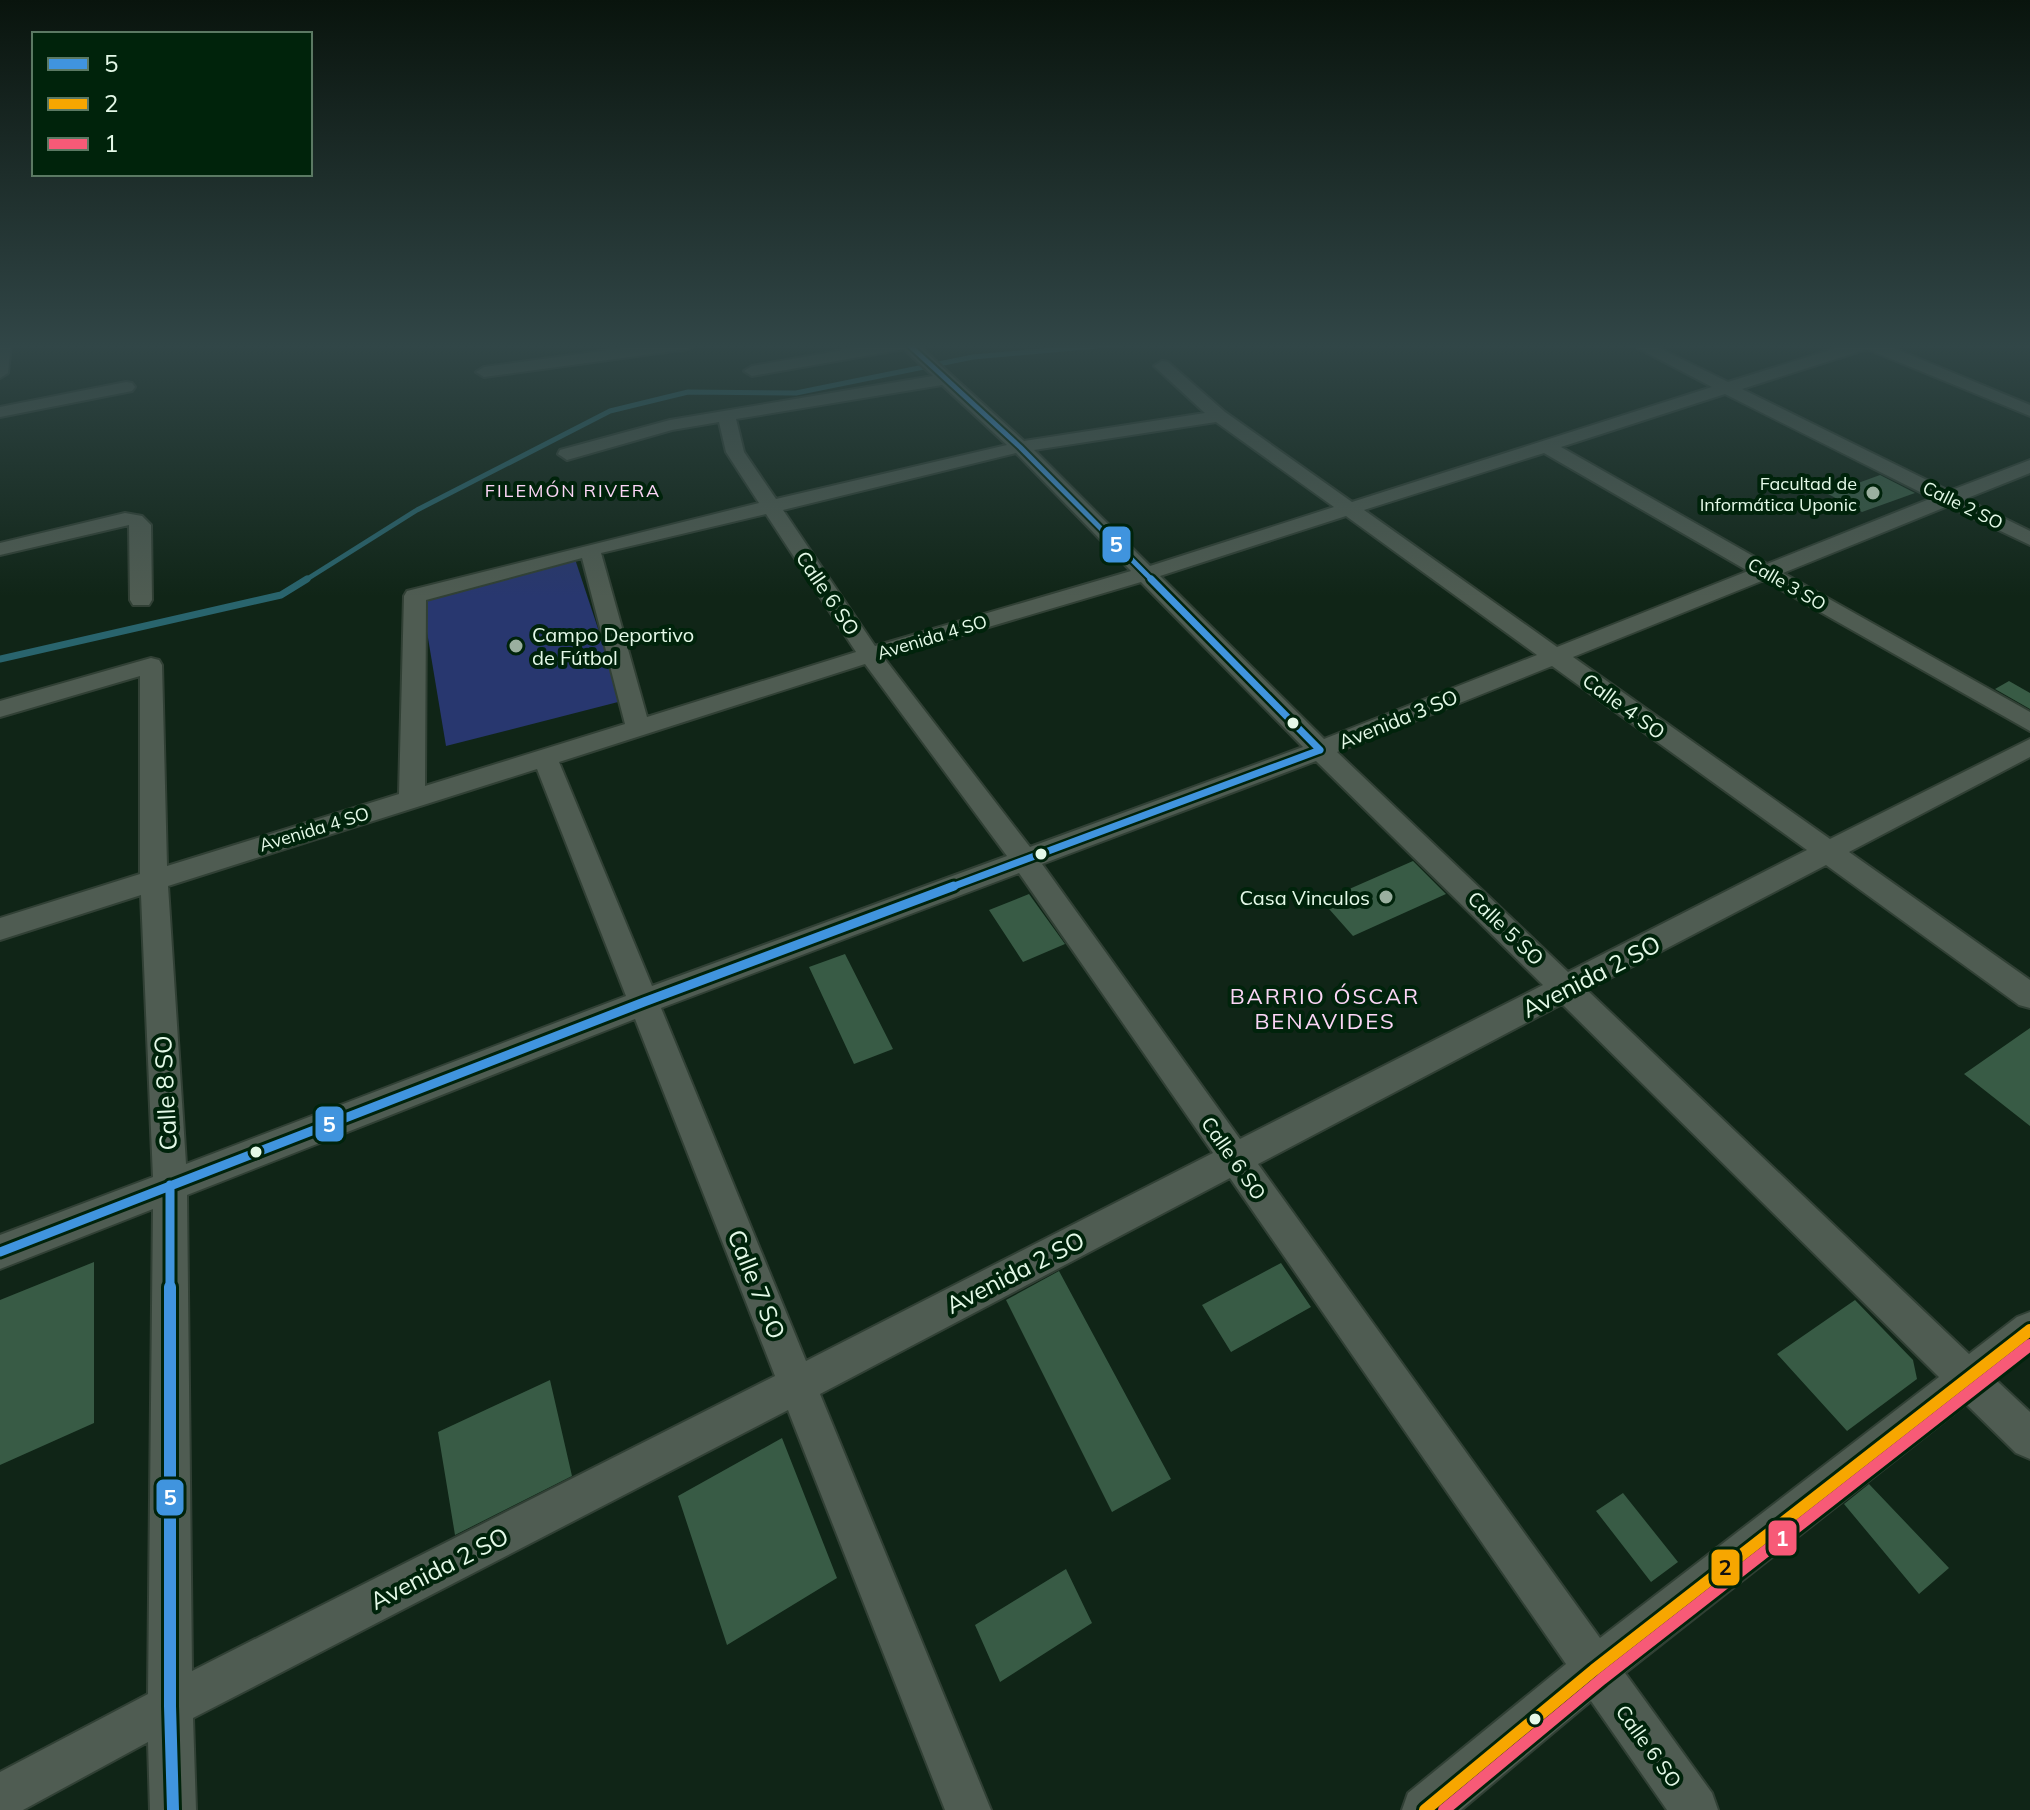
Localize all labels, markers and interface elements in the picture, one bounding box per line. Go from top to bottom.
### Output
legend [32,32,312,176]
text: 5 [104,48,118,78]
text: 2 [104,88,118,118]
text: 1 [104,128,118,158]
place label: Facultad de Informática Uponic [1700,472,1857,516]
street label: Calle 2 SO [1919,476,2007,534]
district label: FILEMÓN RIVERA [485,479,661,502]
marker: Facultad de Informática Uponic [1864,484,1882,502]
line badge: 5 [1101,525,1132,564]
text: 5 [1109,530,1123,558]
street label: Calle 6 SO [791,546,865,640]
street label: Calle 3 SO [1744,552,1830,616]
street label: Avenida 4 SO [874,609,990,665]
place label: Campo Deportivo de Fútbol [532,622,694,670]
marker: Campo Deportivo de Fútbol [507,637,525,655]
street label: Calle 4 SO [1578,668,1670,744]
street label: Avenida 3 SO [1335,684,1461,754]
unlabelled marker [1285,715,1301,731]
street label: Avenida 4 SO [256,801,372,857]
unlabelled marker [1033,846,1049,862]
place label: Casa Vinculos [1240,885,1370,910]
street label: Calle 5 SO [1463,886,1549,970]
marker: Casa Vinculos [1377,888,1395,906]
street label: Avenida 2 SO [1517,928,1665,1024]
district label: BARRIO ÓSCAR BENAVIDES [1230,982,1420,1035]
street label: Calle 8 SO [147,1035,183,1151]
line badge: 5 [314,1105,345,1143]
text: 5 [322,1110,336,1138]
street label: Calle 6 SO [1196,1111,1272,1205]
unlabelled marker [248,1144,264,1160]
street label: Avenida 2 SO [941,1224,1089,1320]
street label: Calle 7 SO [721,1225,793,1343]
line badge: 5 [155,1478,185,1517]
text: 5 [163,1483,177,1511]
line badge: 1 [1767,1519,1798,1557]
street label: Avenida 2 SO [365,1520,513,1616]
text: 1 [1775,1524,1789,1552]
line badge: 2 [1710,1548,1741,1587]
text: 2 [1718,1553,1732,1581]
street label: Calle 6 SO [1611,1700,1687,1792]
unlabelled marker [1527,1711,1543,1727]

